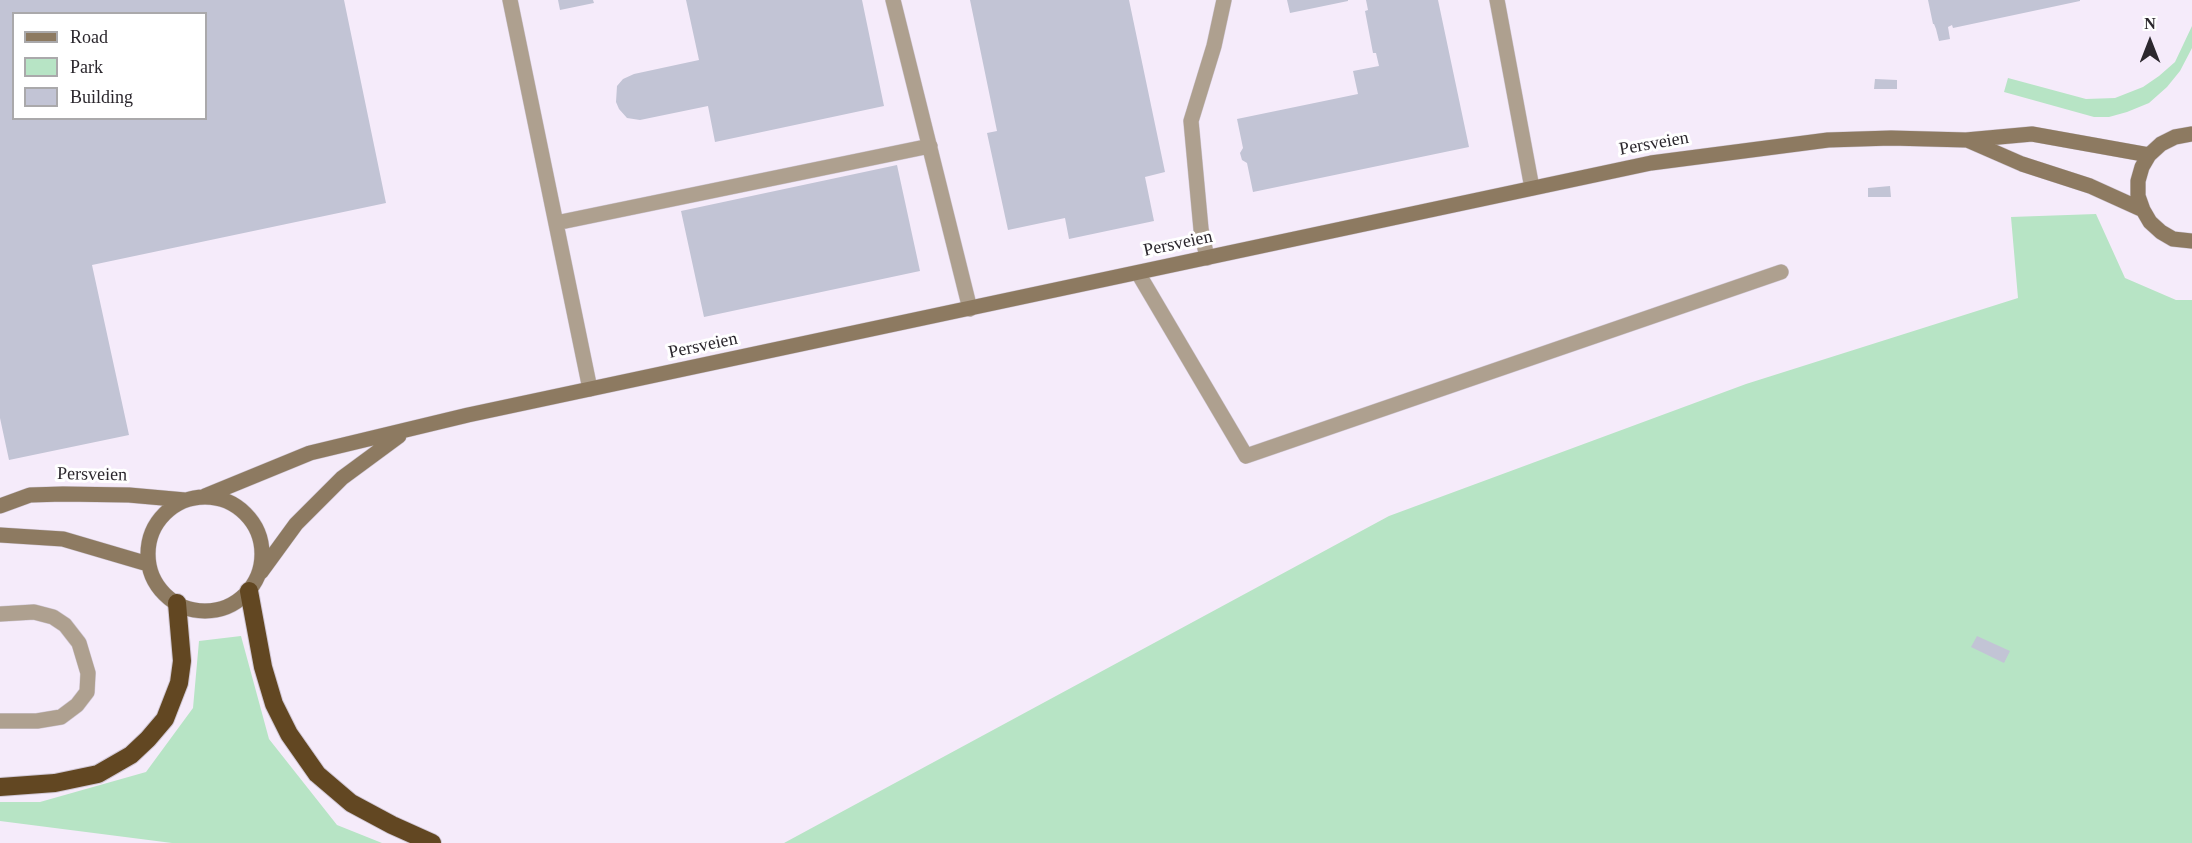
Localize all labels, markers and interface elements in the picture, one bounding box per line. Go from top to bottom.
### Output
legend [12,12,207,120]
north arrow [2120,12,2180,72]
text: N [2144,15,2156,32]
text: Road [70,27,108,47]
text: Park [70,57,103,77]
text: Building [70,87,133,107]
street label: Persveien [1618,127,1690,161]
street label: Persveien [1142,226,1214,262]
street label: Persveien [667,328,739,364]
street label: Persveien [57,464,127,486]

